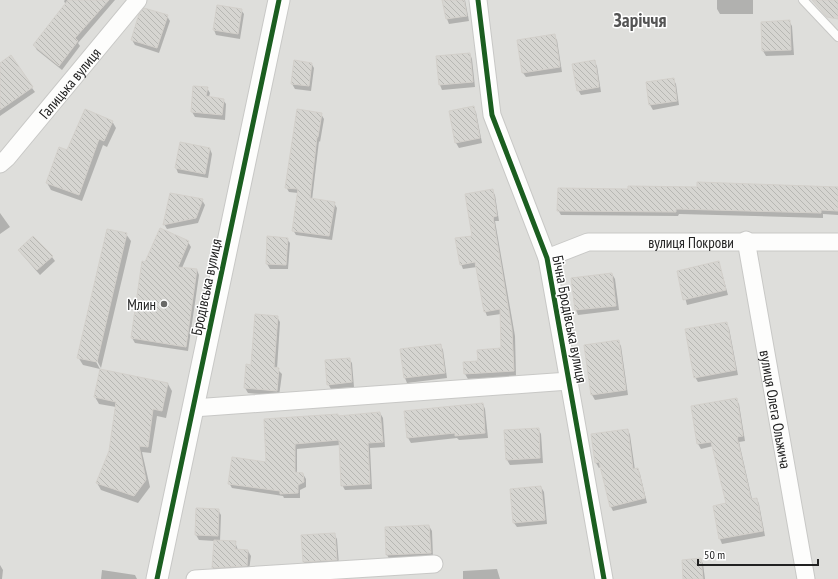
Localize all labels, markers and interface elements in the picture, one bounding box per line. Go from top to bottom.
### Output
district label: Заріччя [614,8,666,32]
street label: Галицька вулиця [34,43,105,122]
street label: вулиця Покрови [648,233,734,252]
street label: Бродівська вулиця [187,237,226,337]
street label: Бічна Бродівська вулиця [548,254,592,385]
place label: Млин [127,295,156,314]
marker: Млин [159,299,169,309]
street label: вулиця Олега Ольжича [756,349,796,470]
scale bar [698,541,818,567]
text: 50 m [704,547,725,562]

